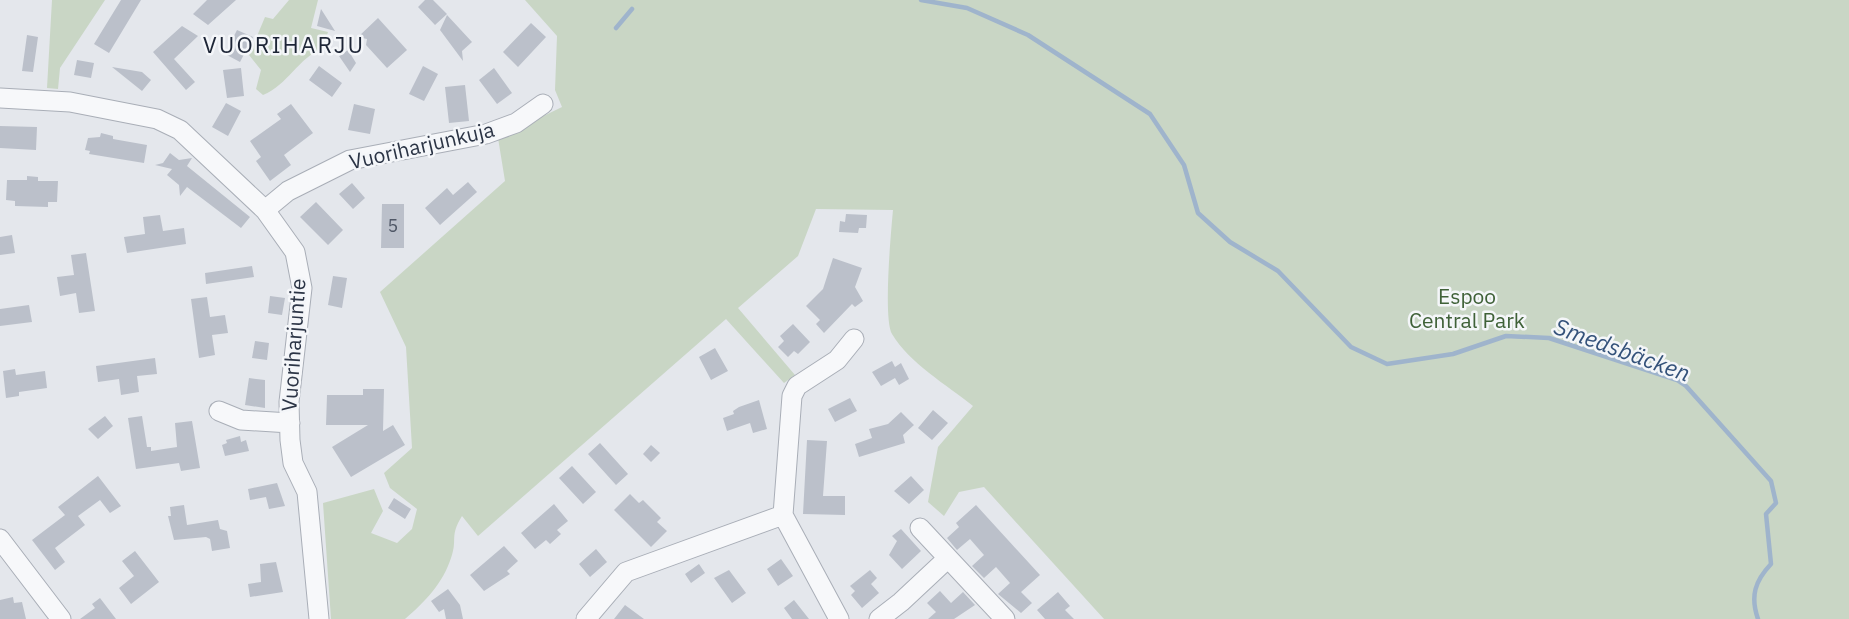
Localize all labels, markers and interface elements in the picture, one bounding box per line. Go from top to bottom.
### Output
district label: VUORIHARJU [203,29,365,59]
street label: Vuoriharjunkuja [346,115,497,175]
house number: 5 [388,214,398,237]
street label: Vuoriharjuntie [274,278,312,412]
park label: Espoo Central Park [1409,282,1525,334]
water label: Smedsbäcken [1550,311,1695,388]

